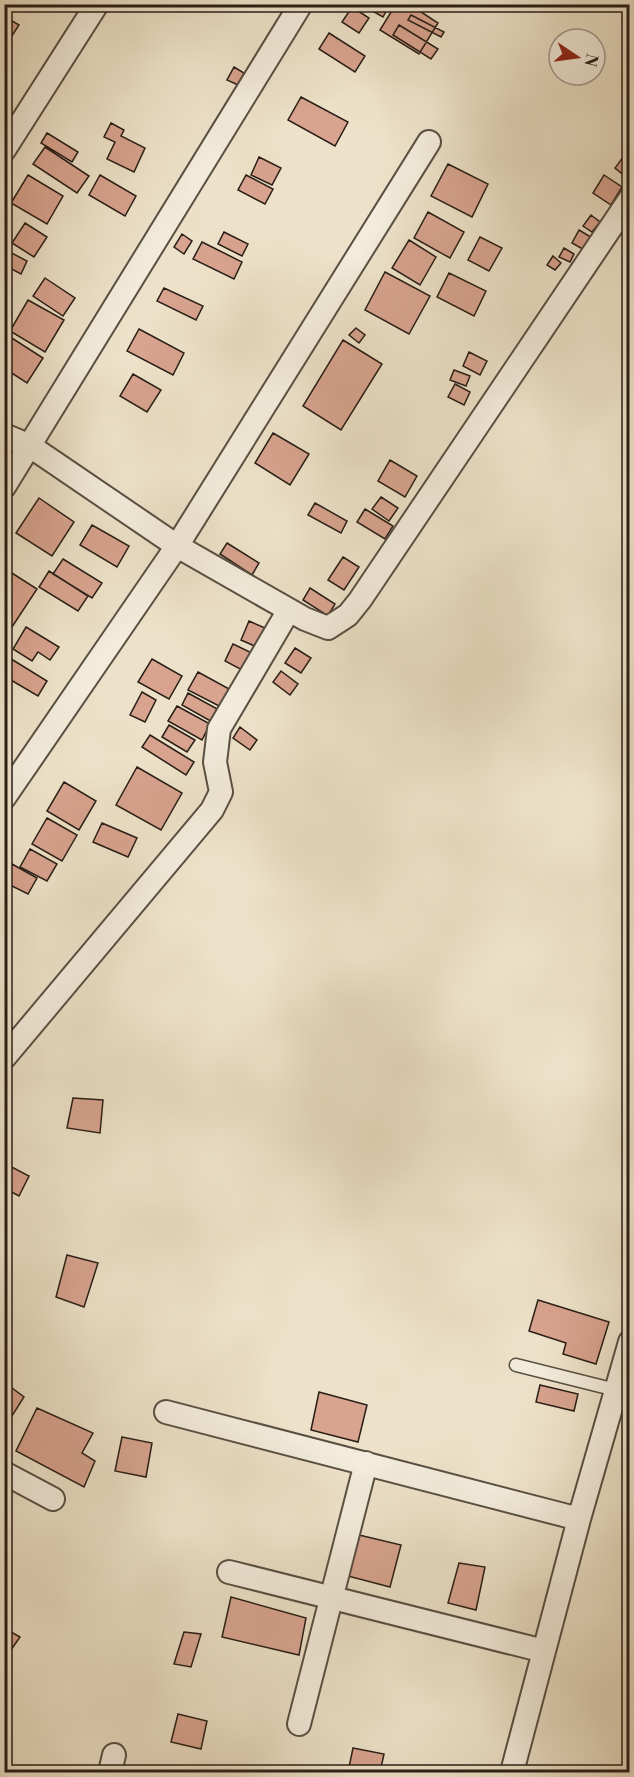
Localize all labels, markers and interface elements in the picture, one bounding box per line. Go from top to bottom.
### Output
north arrow [547,27,607,87]
text: N [579,52,602,69]

